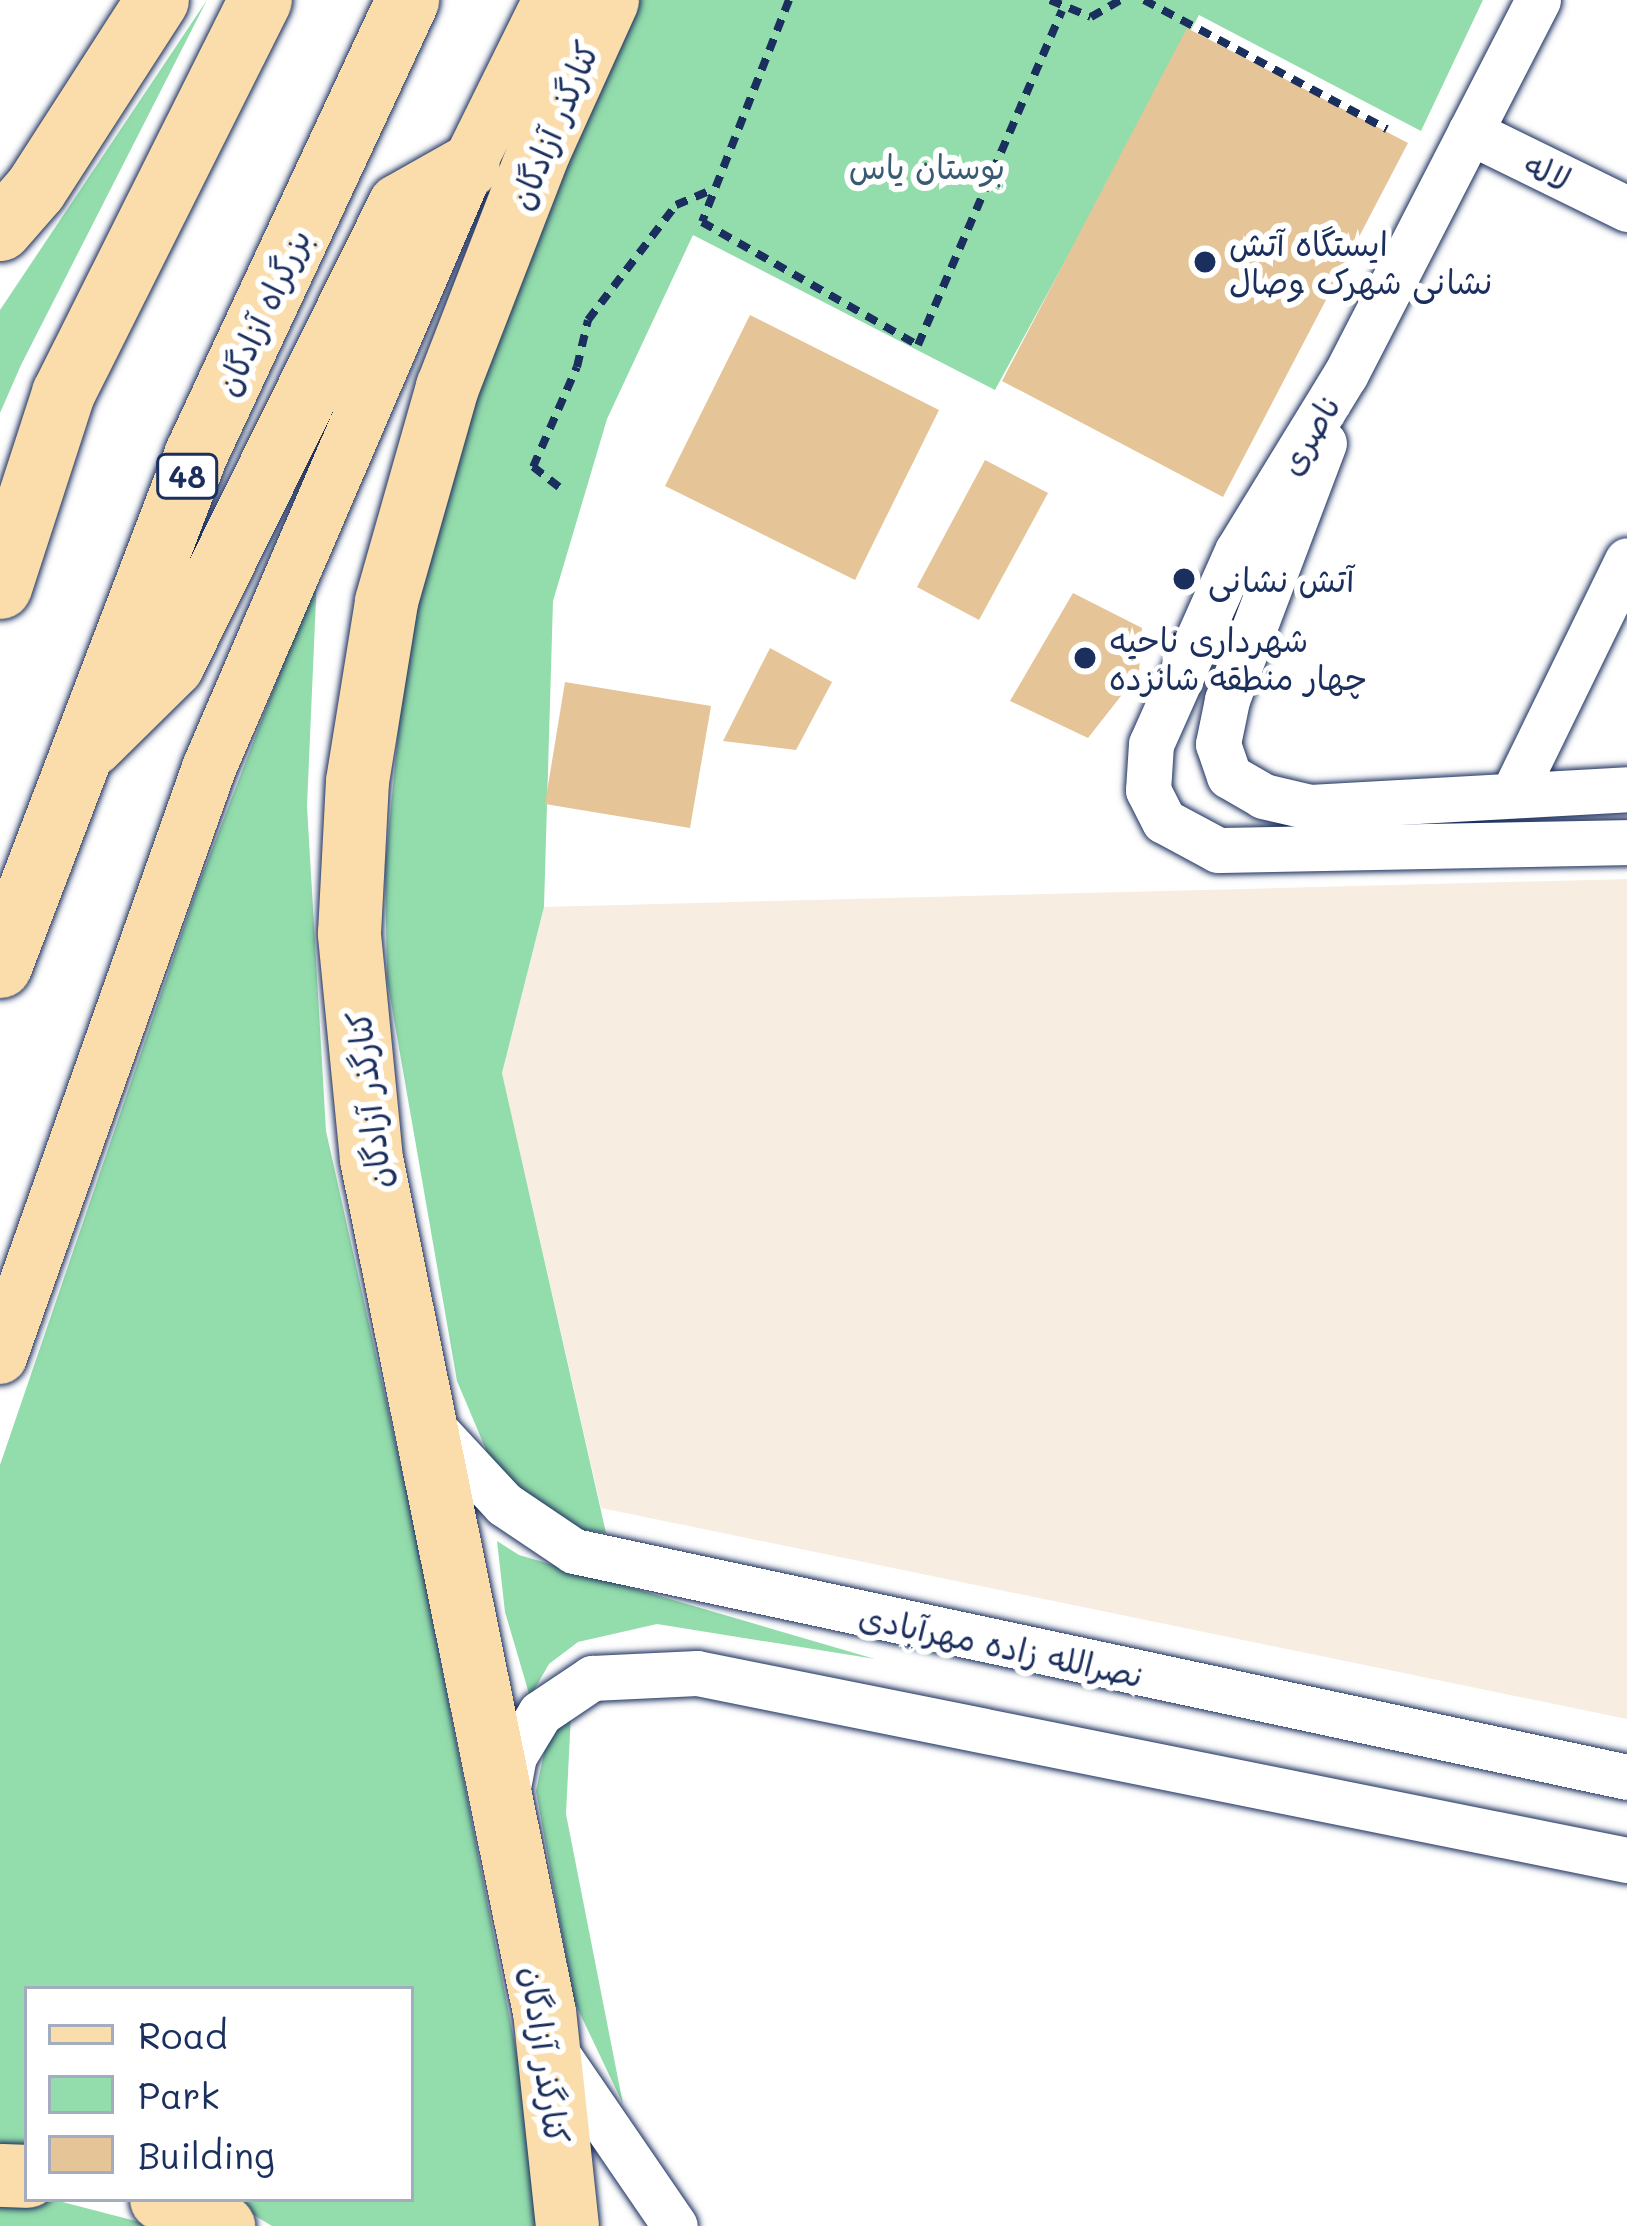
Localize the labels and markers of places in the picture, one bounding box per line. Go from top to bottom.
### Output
place label: ایستگاه آتش نشانی شهرک وصال [1229,223,1492,301]
marker: ایستگاه آتش نشانی شهرک وصال [1192,249,1218,275]
place label: آتش نشانی [1208,559,1354,599]
marker: آتش نشانی [1171,566,1197,592]
place label: شهرداری ناحیه چهار منطقه شانزده [1109,619,1367,697]
marker: شهرداری ناحیه چهار منطقه شانزده [1072,645,1098,671]

